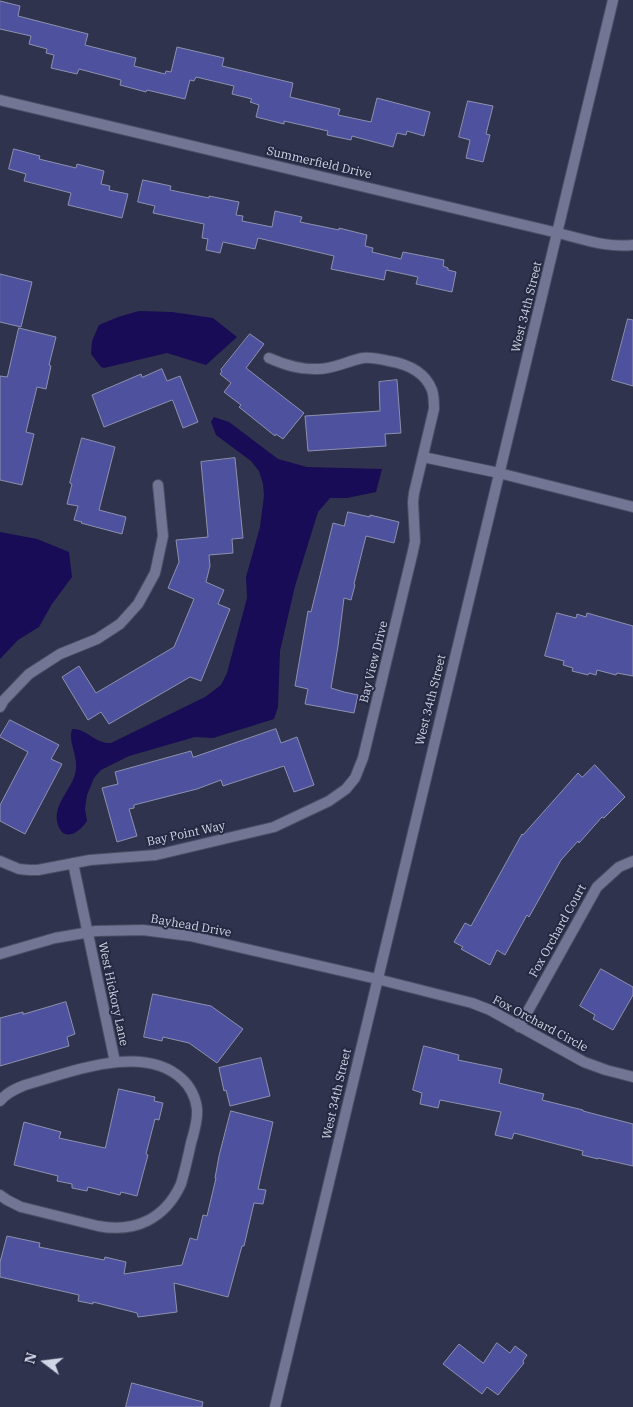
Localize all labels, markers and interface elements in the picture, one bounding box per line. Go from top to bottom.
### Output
street label: Summerfield Drive [265,144,373,182]
street label: West 34th Street [509,260,545,354]
street label: Bay View Drive [357,620,391,704]
street label: West 34th Street [413,653,449,747]
street label: Bay Point Way [145,819,227,849]
street label: Fox Orchard Court [526,882,590,980]
street label: Bayhead Drive [149,912,233,940]
street label: West Hickory Lane [95,941,131,1047]
street label: Fox Orchard Circle [490,993,590,1055]
street label: West 34th Street [320,1047,354,1141]
north arrow [20,1337,70,1387]
text: N [20,1350,41,1366]

